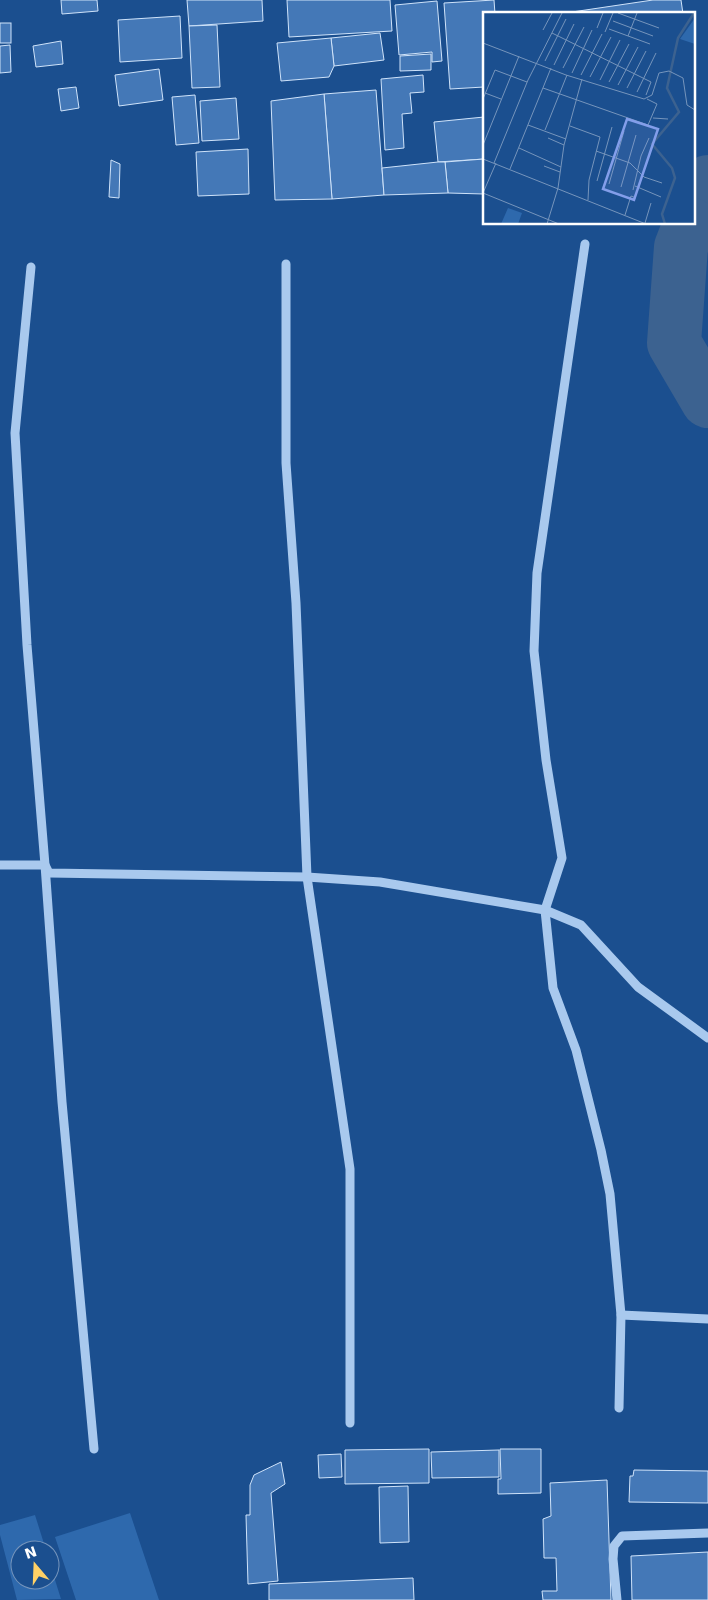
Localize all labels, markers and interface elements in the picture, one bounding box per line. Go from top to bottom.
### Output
inset map [483,12,696,225]
north arrow [10,1540,60,1590]
text: N [23,1543,39,1562]

